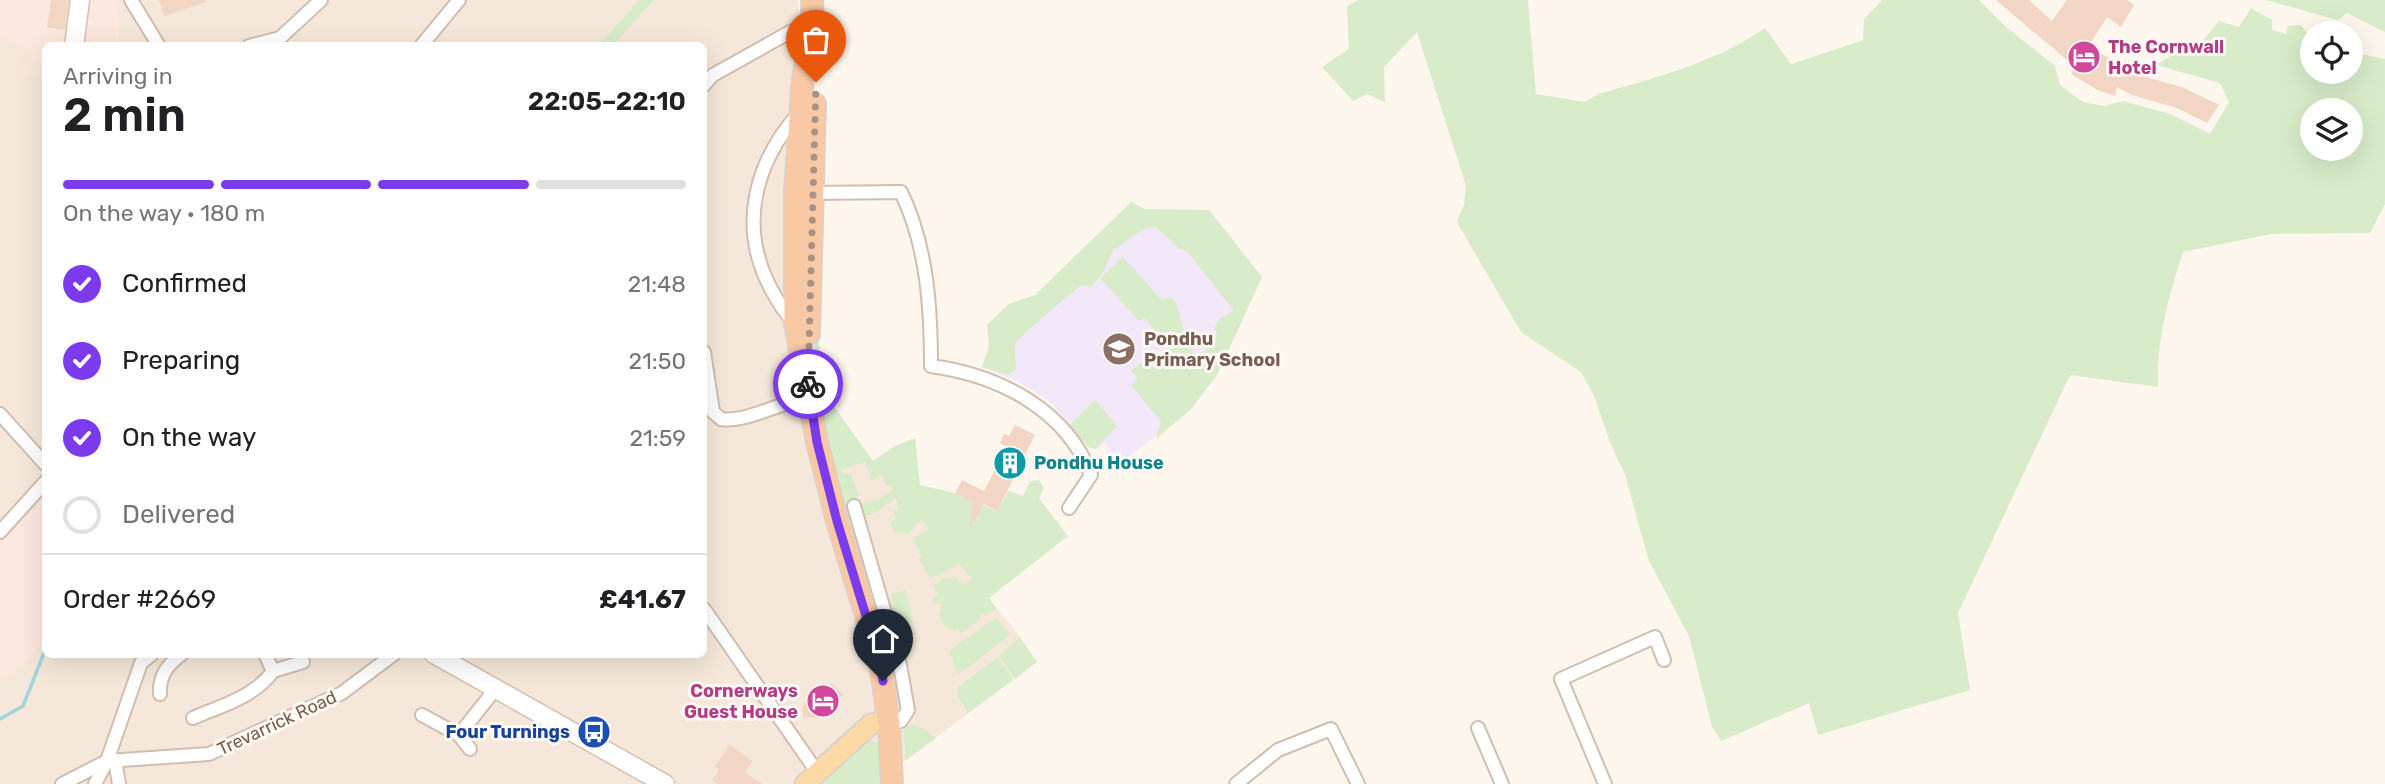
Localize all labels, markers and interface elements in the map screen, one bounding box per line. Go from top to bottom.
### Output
pin [786,10,846,82]
icon: bag [797,21,835,59]
map controls [2300,21,2363,161]
button: locate [2300,21,2363,84]
place label: The Cornwall Hotel [2108,36,2224,79]
hotel icon: The Cornwall Hotel [2065,38,2103,76]
text: Arriving in [63,62,173,90]
text: 22:05–22:10 [528,86,686,117]
text: 2 min [63,88,186,143]
button: layers [2300,98,2363,161]
text: On the way · 180 m [63,199,265,227]
icon: check [63,265,101,303]
text: Confirmed [122,268,247,299]
text: 21:48 [628,270,686,298]
place label: Pondhu Primary School [1144,328,1280,371]
school or university icon: Pondhu Primary School [1100,330,1138,368]
icon: check [63,342,101,380]
text: Preparing [122,345,240,376]
text: 21:50 [629,347,686,375]
courier [773,349,843,419]
icon: bike [789,365,827,403]
icon: check [63,419,101,457]
text: On the way [122,422,256,453]
text: 21:59 [629,424,686,452]
building icon: Pondhu House [991,444,1029,482]
place label: Pondhu House [1034,452,1164,474]
text: Delivered [122,499,235,530]
text: Order #2669 [63,584,216,615]
text: £41.67 [599,584,686,615]
pin [853,609,913,681]
icon: home [864,620,902,658]
place label: Cornerways Guest House [684,680,798,723]
hotel icon: Cornerways Guest House [804,682,842,720]
street label: Trevarrick Road [214,686,340,760]
bus stop icon: Four Turnings [575,713,613,751]
place label: Four Turnings [445,721,570,743]

